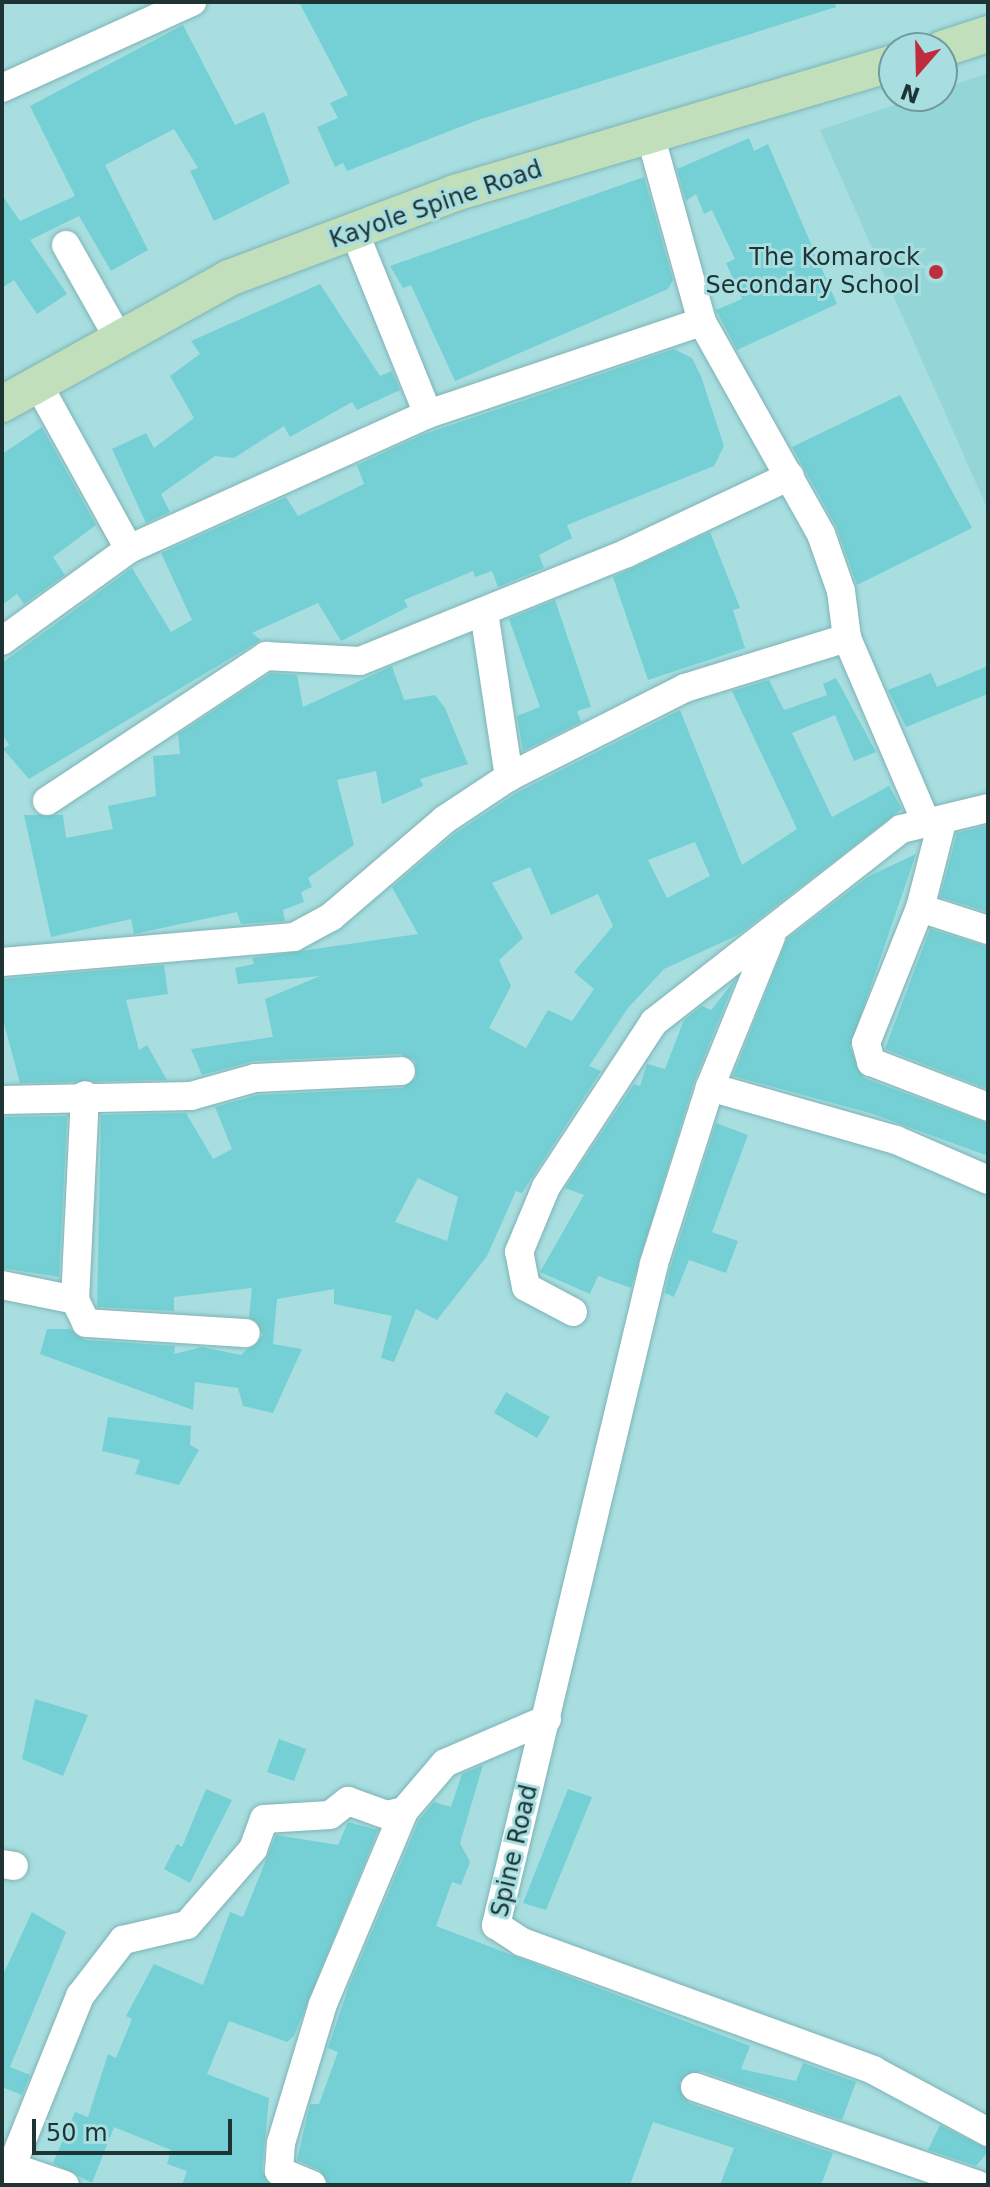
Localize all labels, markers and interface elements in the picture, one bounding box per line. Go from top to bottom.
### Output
north arrow [878,32,958,112]
text: N [897,78,923,108]
street label: Kayole Spine Road [326,155,546,255]
place label: The Komarock Secondary School [706,244,920,300]
marker: The Komarock Secondary School [927,263,945,281]
street label: Spine Road [486,1782,544,1920]
scale bar [36,2103,236,2153]
text: 50 m [46,2119,108,2147]

